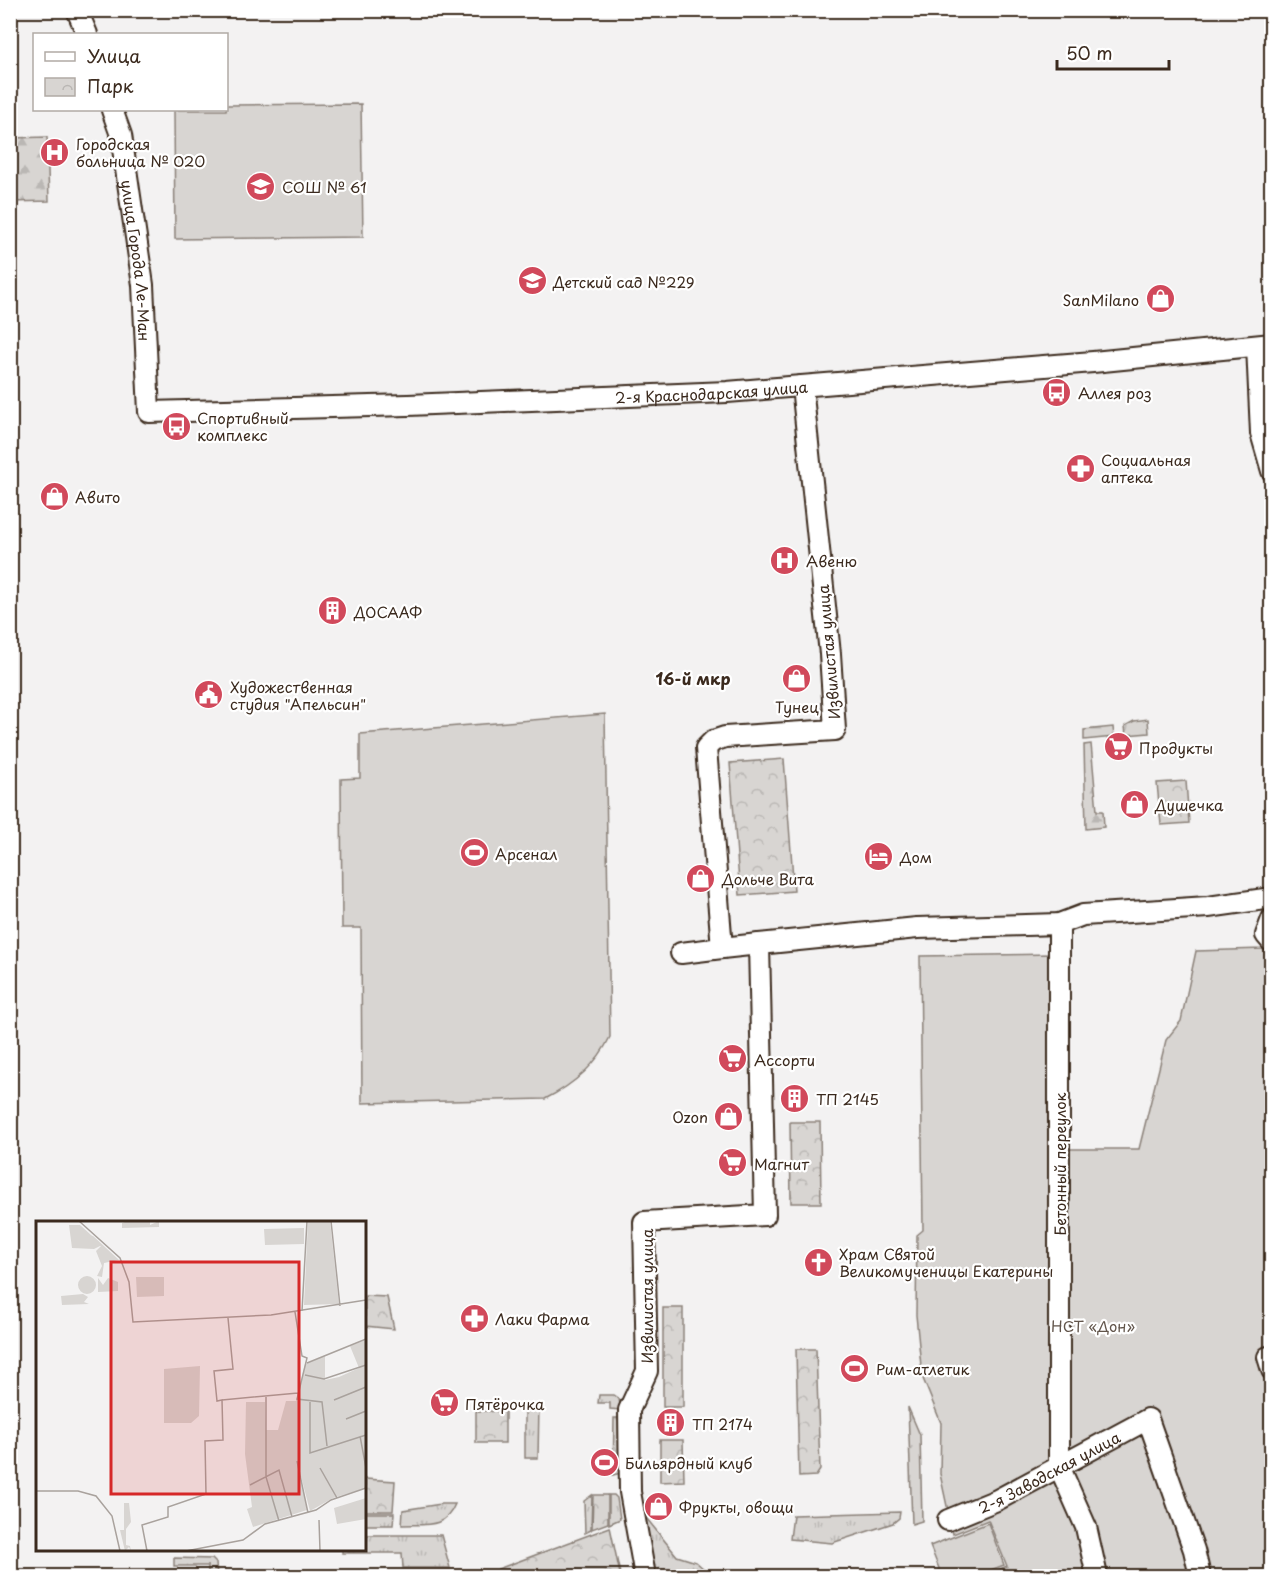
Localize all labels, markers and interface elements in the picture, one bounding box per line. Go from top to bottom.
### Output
legend [33,33,228,111]
scale bar [1057,33,1170,71]
text: 50 m [1066,39,1113,66]
text: Улица [87,42,141,69]
text: Парк [87,72,134,99]
place label: Городская больница № 020 [76,132,205,172]
hospital icon: Городская больница № 020 [39,136,71,168]
school or university icon: СОШ № 61 [245,170,277,202]
place label: СОШ № 61 [282,175,367,198]
street label: улица Города Ле-Ман [116,178,157,341]
school or university icon: Детский сад №229 [516,265,548,297]
place label: Детский сад №229 [552,270,695,293]
shop icon: SanMilano [1144,283,1176,315]
place label: SanMilano [1062,288,1139,311]
street label: 2-я Краснодарская улица [614,374,809,408]
bus stop icon: Аллея роз [1041,376,1073,408]
place label: Аллея роз [1078,381,1152,404]
place label: Спортивный комплекс [197,406,289,446]
bus stop icon: Спортивный комплекс [160,410,192,442]
place label: Социальная аптека [1101,448,1191,488]
pharmacy icon: Социальная аптека [1064,452,1096,484]
shop icon: Авито [38,480,70,512]
place label: Авито [75,485,120,508]
hospital icon: Авеню [769,544,801,576]
place label: Авеню [806,549,857,572]
street label: Извилистая улица [811,583,845,720]
building icon: ДОСААФ [317,595,349,627]
place label: ДОСААФ [353,600,422,623]
shop icon: Тунец [781,663,813,695]
district label: 16-й мкр [655,666,731,690]
place label: Художественная студия "Апельсин" [230,675,366,715]
public building icon: Художественная студия "Апельсин" [193,679,225,711]
place label: Тунец [775,695,819,718]
supermarket icon: Продукты [1102,731,1134,763]
place label: Продукты [1139,736,1213,759]
shop icon: Душечка [1118,788,1150,820]
place label: Душечка [1154,793,1224,816]
sports icon: Арсенал [458,837,490,869]
hotel icon: Дом [863,840,895,872]
place label: Арсенал [495,842,558,865]
place label: Дом [899,845,932,868]
shop icon: Дольче Вита [685,862,717,894]
place label: Дольче Вита [721,867,815,890]
supermarket icon: Ассорти [717,1043,749,1075]
place label: Ассорти [754,1048,815,1071]
building icon: ТП 2145 [779,1082,811,1114]
place label: ТП 2145 [816,1087,879,1110]
street label: Бетонный переулок [1048,1092,1071,1236]
shop icon: Ozon [713,1100,745,1132]
place label: Ozon [672,1105,708,1128]
supermarket icon: Магнит [717,1147,749,1179]
place label: Магнит [754,1152,809,1175]
inset map [36,1221,366,1551]
street label: Извилистая улица [635,1228,658,1364]
place label: Храм Святой Великомученицы Екатерины [839,1242,1053,1282]
church icon: Храм Святой Великомученицы Екатерины [802,1246,834,1278]
pharmacy icon: Лаки Фарма [458,1302,490,1334]
place label: Лаки Фарма [495,1307,590,1330]
park label: НСТ «Дон» [1051,1314,1135,1337]
sports icon: Рим-атлетик [839,1352,871,1384]
place label: Рим-атлетик [876,1357,970,1380]
supermarket icon: Пятёрочка [428,1387,460,1419]
place label: Пятёрочка [465,1392,545,1415]
building icon: ТП 2174 [655,1407,687,1439]
place label: ТП 2174 [692,1412,753,1435]
street label: 2-я Заводская улица [974,1424,1124,1518]
sports icon: Бильярдный клуб [588,1446,620,1478]
place label: Бильярдный клуб [625,1451,753,1474]
shop icon: Фрукты, овощи [642,1490,674,1522]
place label: Фрукты, овощи [679,1495,794,1518]

